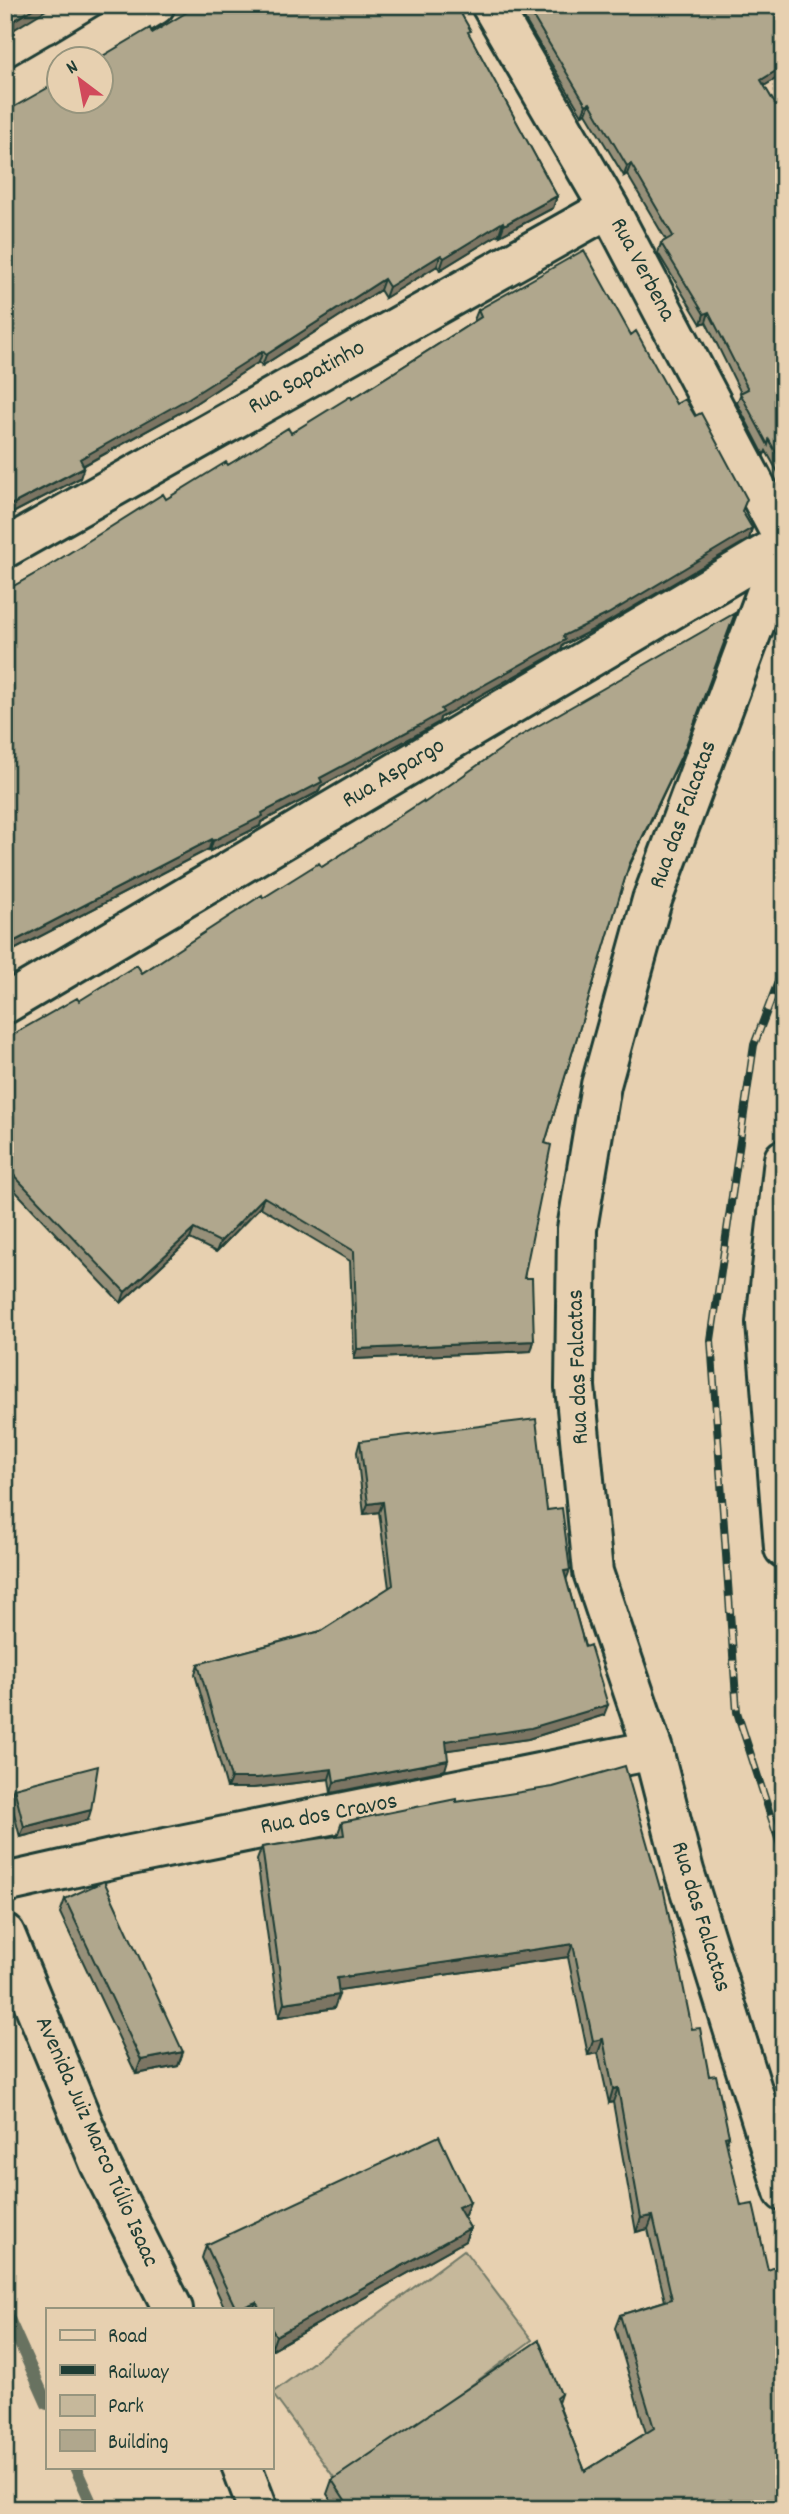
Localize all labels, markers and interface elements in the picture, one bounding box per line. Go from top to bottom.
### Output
north arrow [46,46,116,116]
text: N [62,55,84,82]
street label: Rua Verbena [600,212,684,329]
street label: Rua Sapatinho [242,332,372,424]
street label: Rua Aspargo [336,730,452,818]
street label: Rua das Falcatas [641,736,727,894]
street label: Rua das Falcatas [559,1289,599,1445]
street label: Rua dos Cravos [257,1785,401,1845]
street label: Rua das Falcatas [661,1838,739,1996]
street label: Avenida Juiz Marco Túlio Isaac [25,2011,167,2273]
legend [46,2308,273,2468]
text: Road [108,2323,147,2353]
text: Railway [108,2359,169,2389]
text: Park [108,2393,144,2423]
text: Building [108,2429,168,2459]

